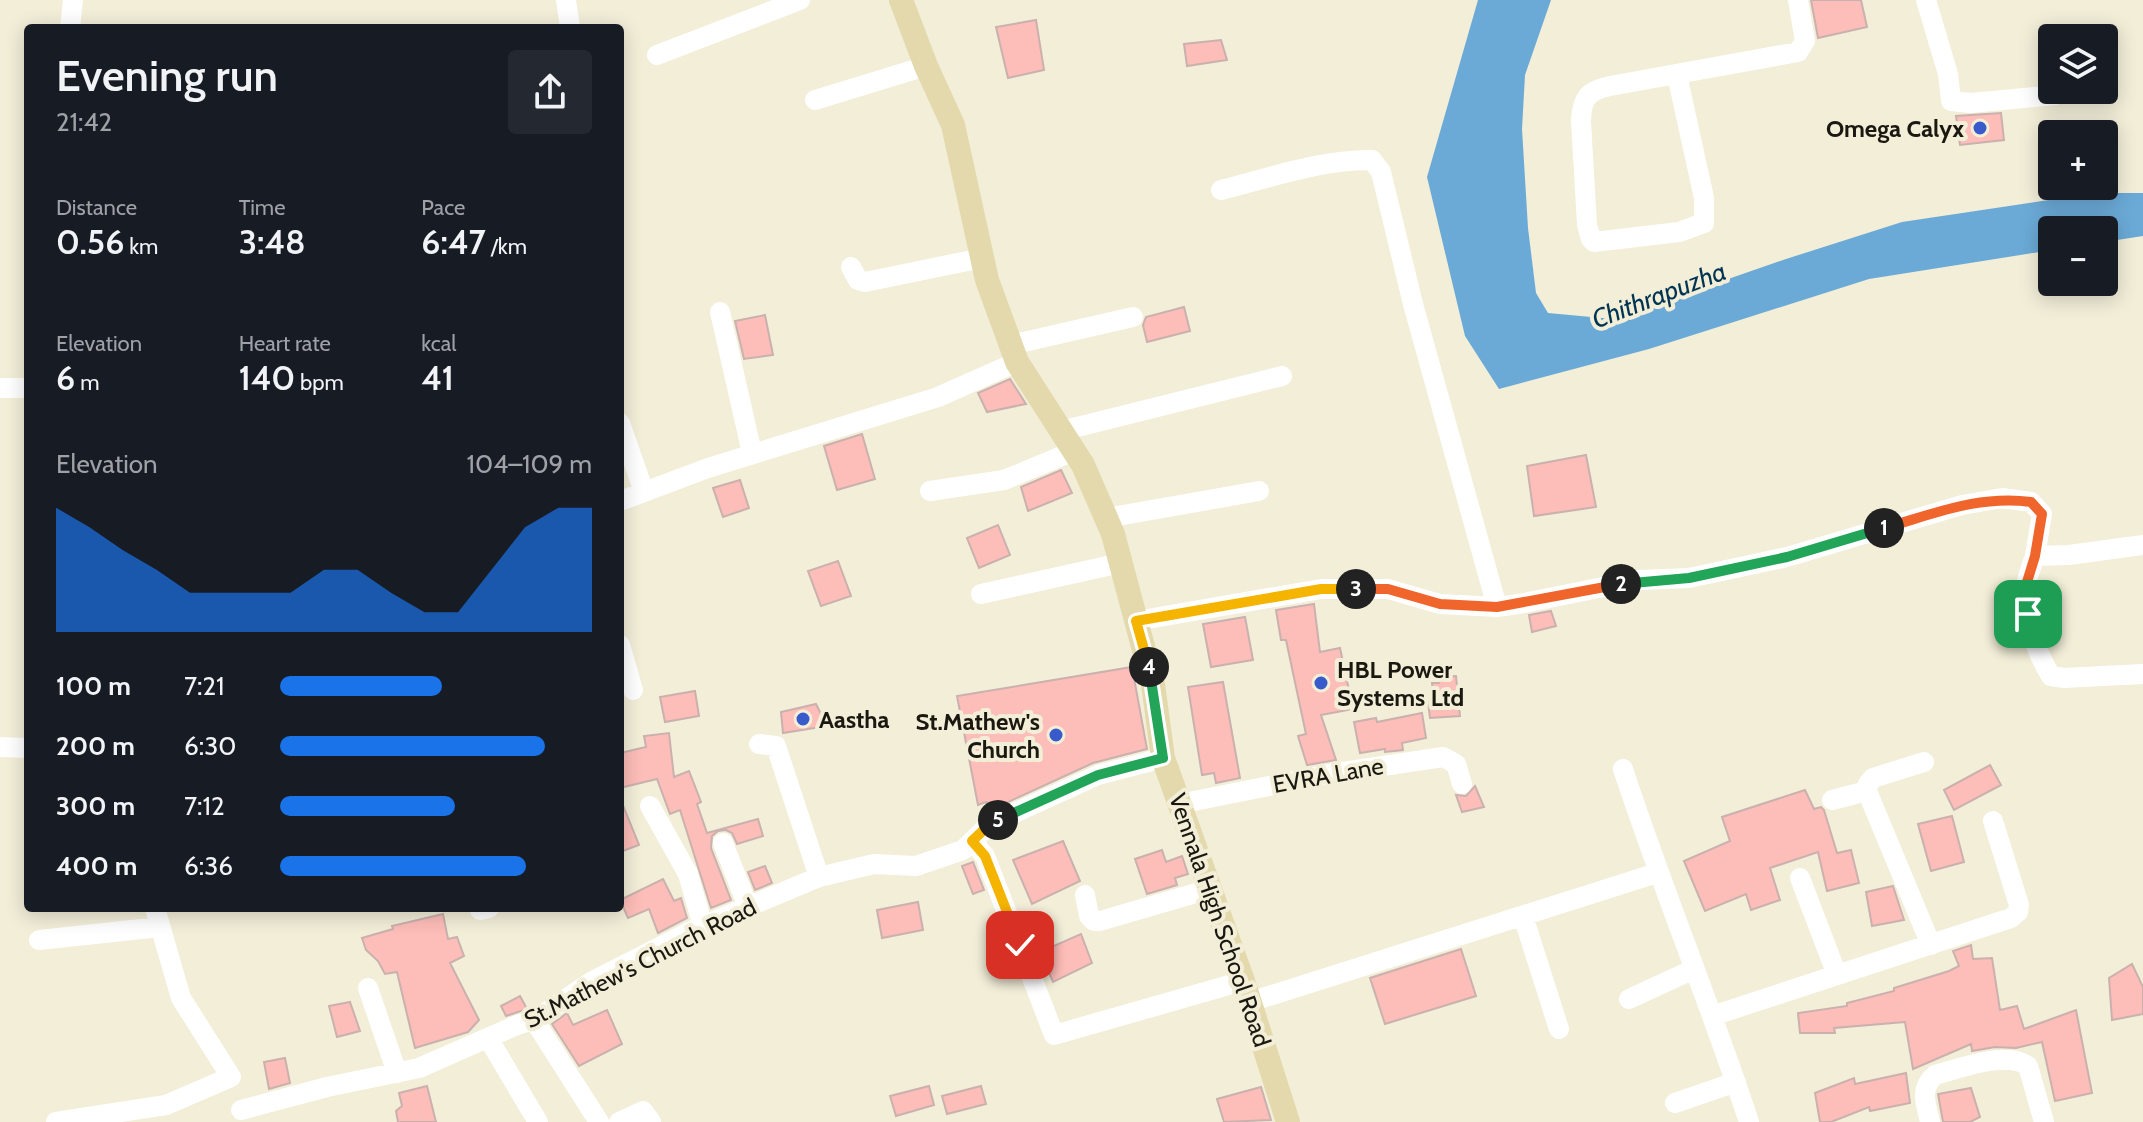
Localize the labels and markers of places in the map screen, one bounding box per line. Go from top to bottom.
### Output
place label: Omega Calyx [1826,114,1964,143]
marker: Omega Calyx [1971,119,1989,137]
pin: 1 [1864,508,1904,548]
pin: 2 [1601,564,1641,604]
pin: 3 [1336,569,1376,609]
pin [1994,580,2062,648]
pin: 4 [1129,647,1169,687]
place label: HBL Power Systems Ltd [1337,655,1464,712]
marker: HBL Power Systems Ltd [1312,674,1330,692]
place label: Aastha [819,705,890,734]
place label: St.Mathew's Church [916,707,1040,764]
marker: Aastha [794,710,812,728]
marker: St.Mathew's Church [1047,726,1065,744]
pin: 5 [978,800,1018,840]
pin [986,911,1054,979]

